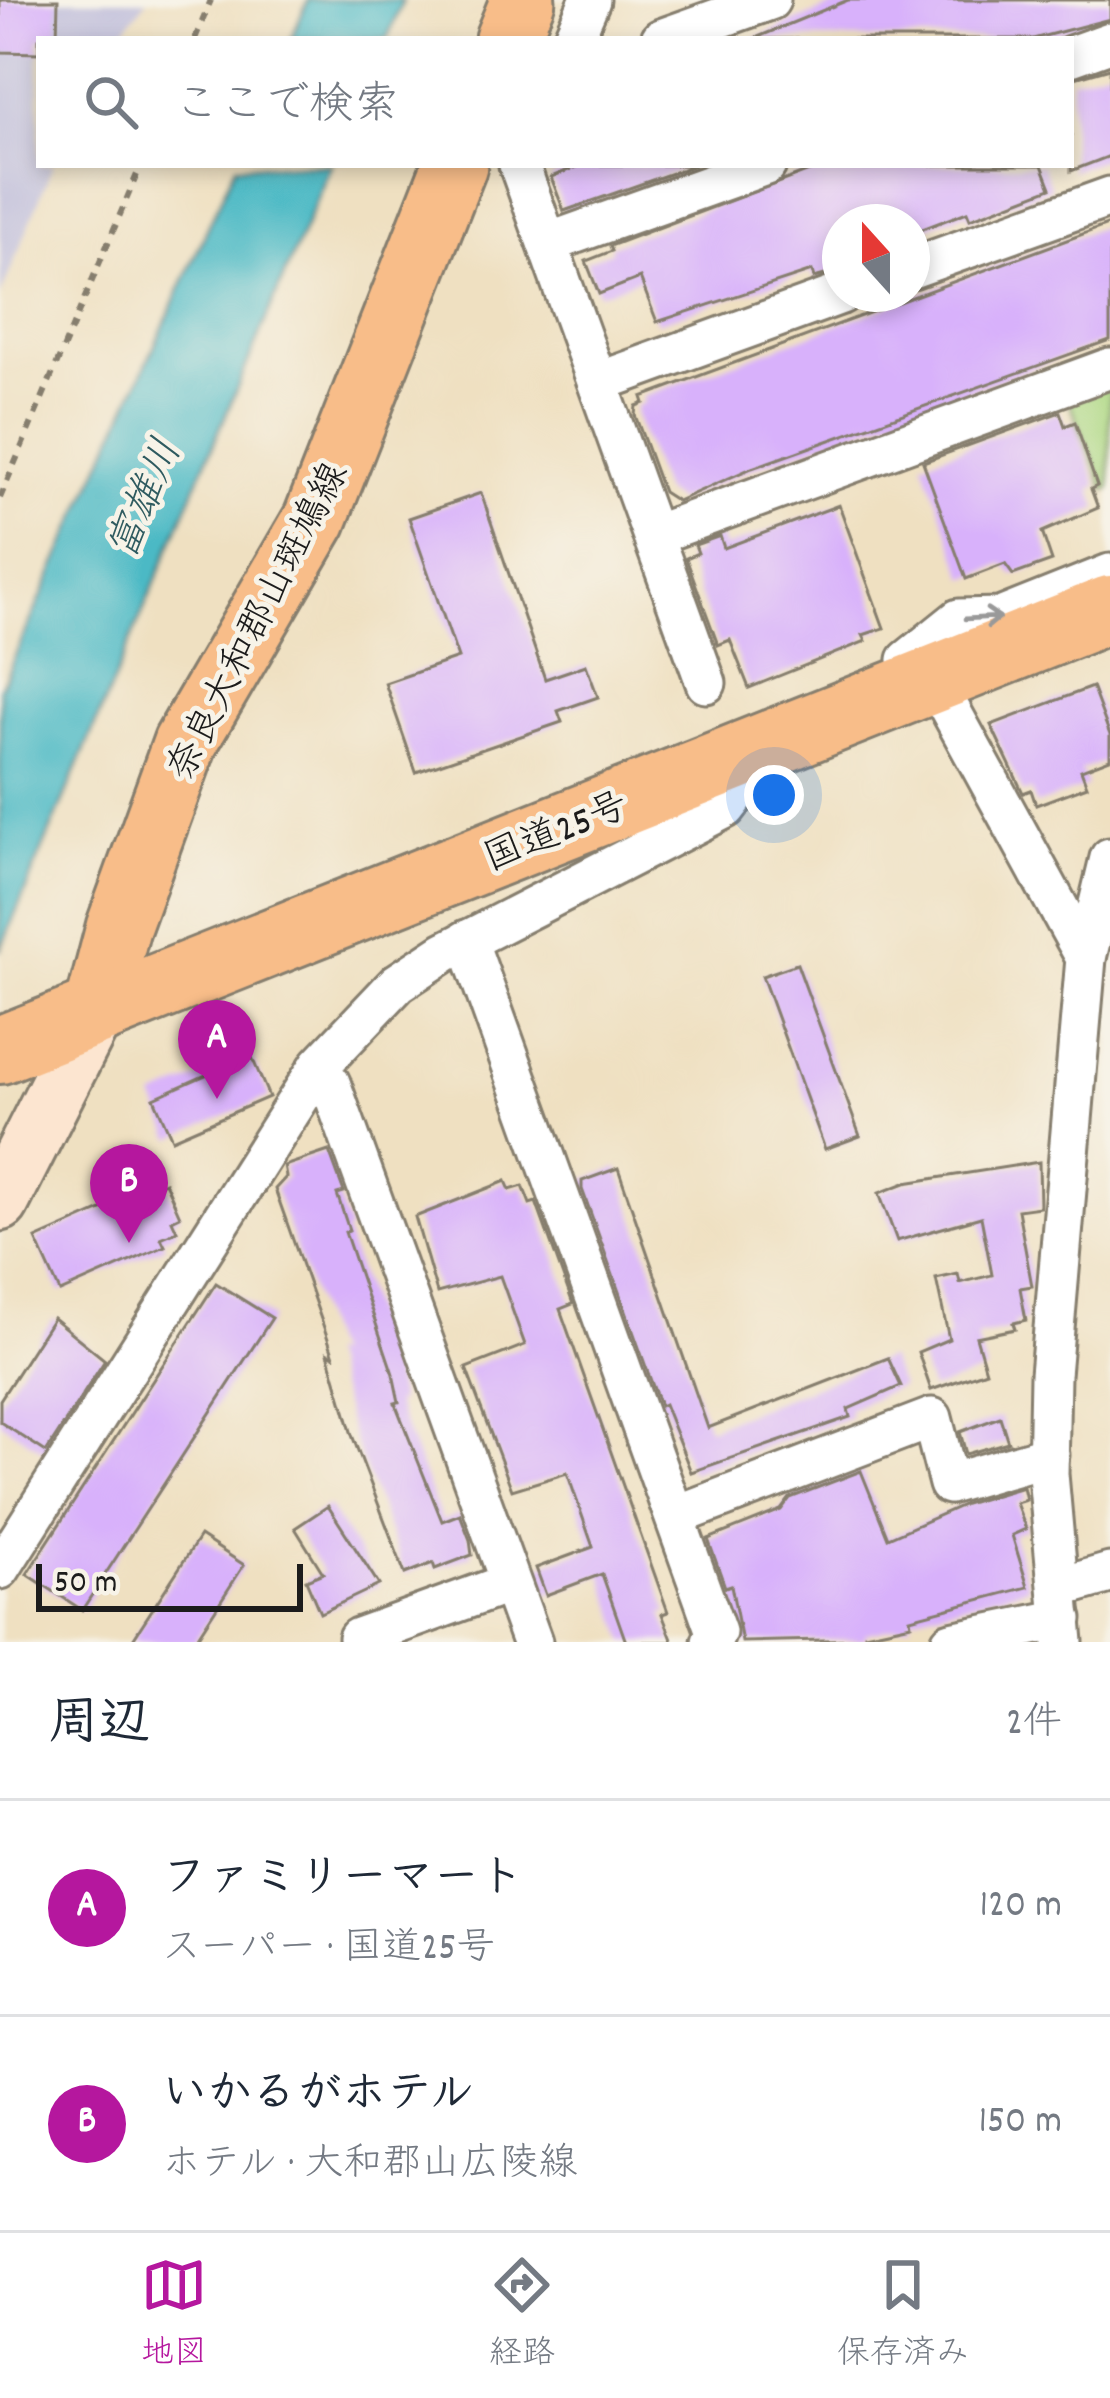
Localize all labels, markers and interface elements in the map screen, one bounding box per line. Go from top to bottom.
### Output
search box [36,36,1074,168]
icon: search [78,69,144,135]
text: ここで検索 [174,76,399,140]
north arrow [822,204,930,312]
water label: 富雄川 [96,431,201,570]
street label: 奈良大和郡山斑鳩線 [157,454,365,792]
one-way arrow [963,606,1002,629]
your location [744,765,804,825]
street label: 国道25号 [477,781,638,889]
pin: A [178,1000,256,1099]
pin: B [90,1144,168,1243]
scale bar [36,1558,303,1611]
text: 50 m [54,1561,118,1608]
text: 周辺 [48,1691,150,1763]
text: 2件 [1006,1698,1062,1753]
text: ファミリーマート [162,1849,524,1913]
text: A [76,1880,98,1935]
text: 120 m [979,1880,1062,1935]
text: スーパー · 国道25号 [162,1923,495,1978]
text: いかるがホテル [162,2065,474,2129]
text: B [78,2096,96,2151]
text: 150 m [978,2096,1062,2151]
text: ホテル · 大和郡山広陵線 [162,2139,577,2194]
tab: 地図 [141,2252,207,2379]
tab: 経路 [489,2252,555,2379]
tab: 保存済み [837,2252,969,2379]

